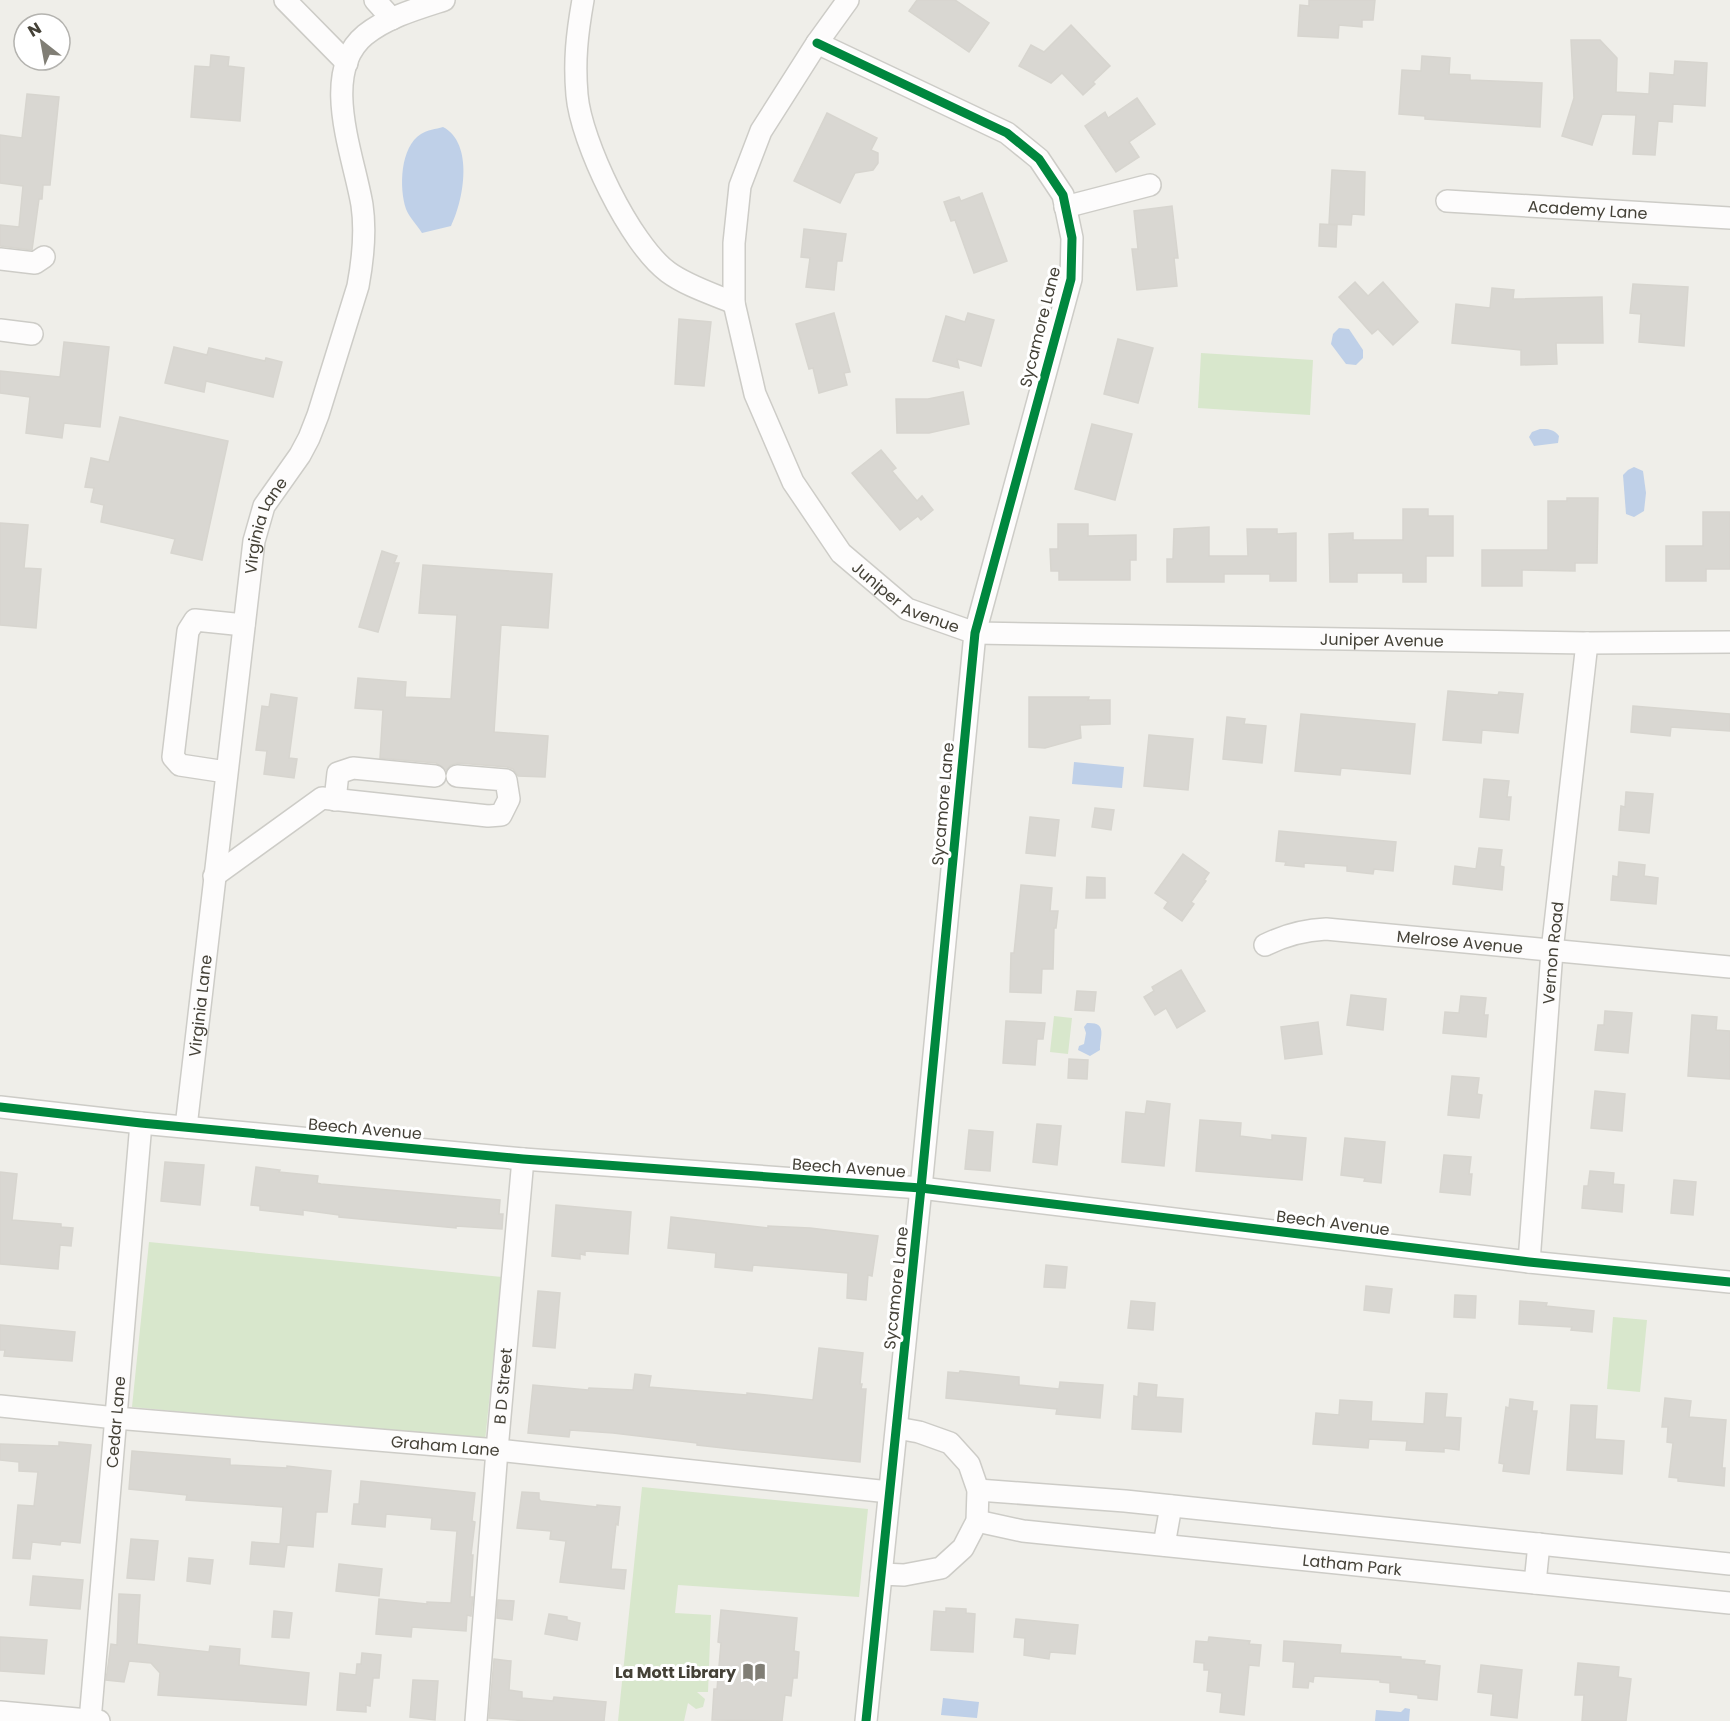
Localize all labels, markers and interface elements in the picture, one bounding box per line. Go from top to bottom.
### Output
north arrow [12,12,72,72]
text: N [23,17,46,43]
street label: Academy Lane [1527,194,1648,225]
street label: Sycamore Lane [1014,264,1066,390]
street label: Virginia Lane [239,472,292,575]
street label: Juniper Avenue [847,556,963,638]
street label: Juniper Avenue [1320,627,1444,652]
street label: Sycamore Lane [926,741,960,867]
street label: Vernon Road [1537,900,1569,1005]
street label: Melrose Avenue [1396,924,1524,959]
street label: Virginia Lane [183,953,217,1058]
street label: Beech Avenue [307,1113,423,1145]
street label: Beech Avenue [791,1153,907,1183]
street label: Beech Avenue [1275,1205,1391,1241]
street label: Sycamore Lane [878,1225,914,1351]
street label: B D Street [488,1347,518,1425]
street label: Cedar Lane [100,1375,131,1469]
street label: Graham Lane [390,1430,501,1462]
street label: Latham Park [1301,1548,1404,1581]
library icon: La Mott Library [741,1659,767,1685]
place label: La Mott Library [615,1661,737,1684]

